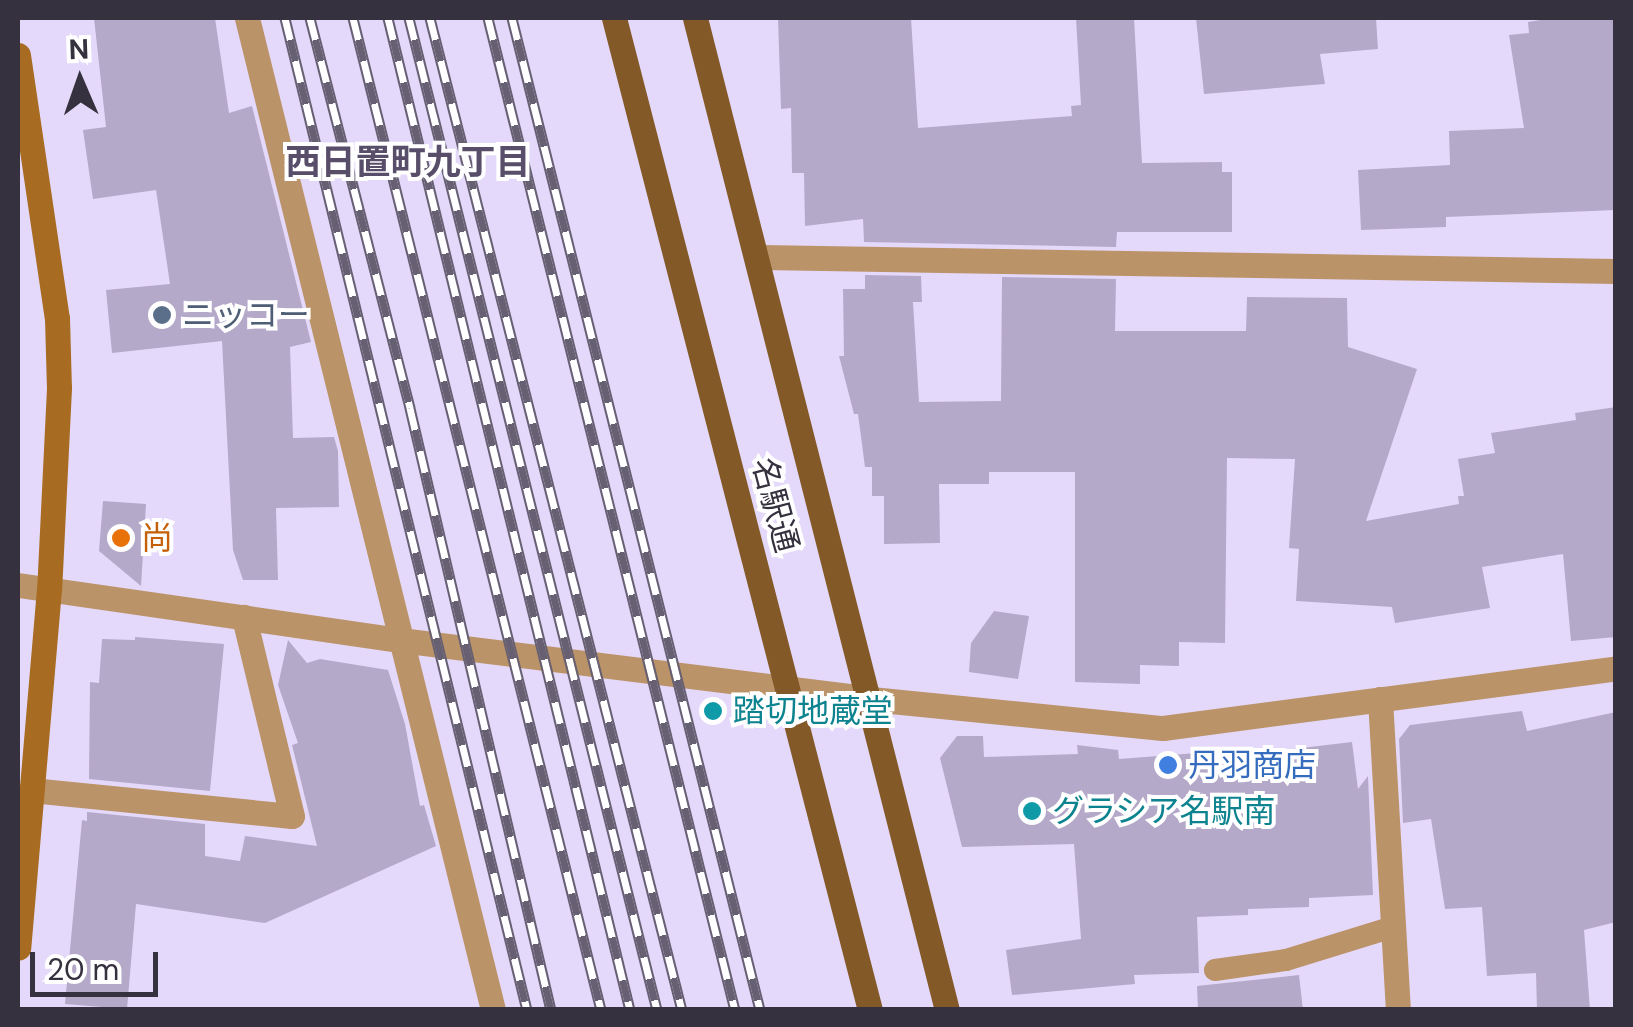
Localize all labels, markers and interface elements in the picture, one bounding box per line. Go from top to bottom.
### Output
north arrow [30,30,130,130]
text: N [68,31,90,68]
district label: 西日置町九丁目 [286,141,530,183]
place label: ニッコー [182,296,310,334]
marker: ニッコー [151,304,173,326]
street label: 名駅通 [744,454,806,556]
place label: 尚 [141,519,173,557]
marker: 尚 [110,527,132,549]
place label: 踏切地蔵堂 [733,692,893,730]
marker: 踏切地蔵堂 [702,700,724,722]
place label: 丹羽商店 [1188,746,1316,784]
marker: 丹羽商店 [1157,754,1179,776]
place label: グラシア名駅南 [1052,792,1276,830]
marker: グラシア名駅南 [1021,800,1043,822]
scale bar [35,932,162,994]
text: 20 m [47,950,119,989]

